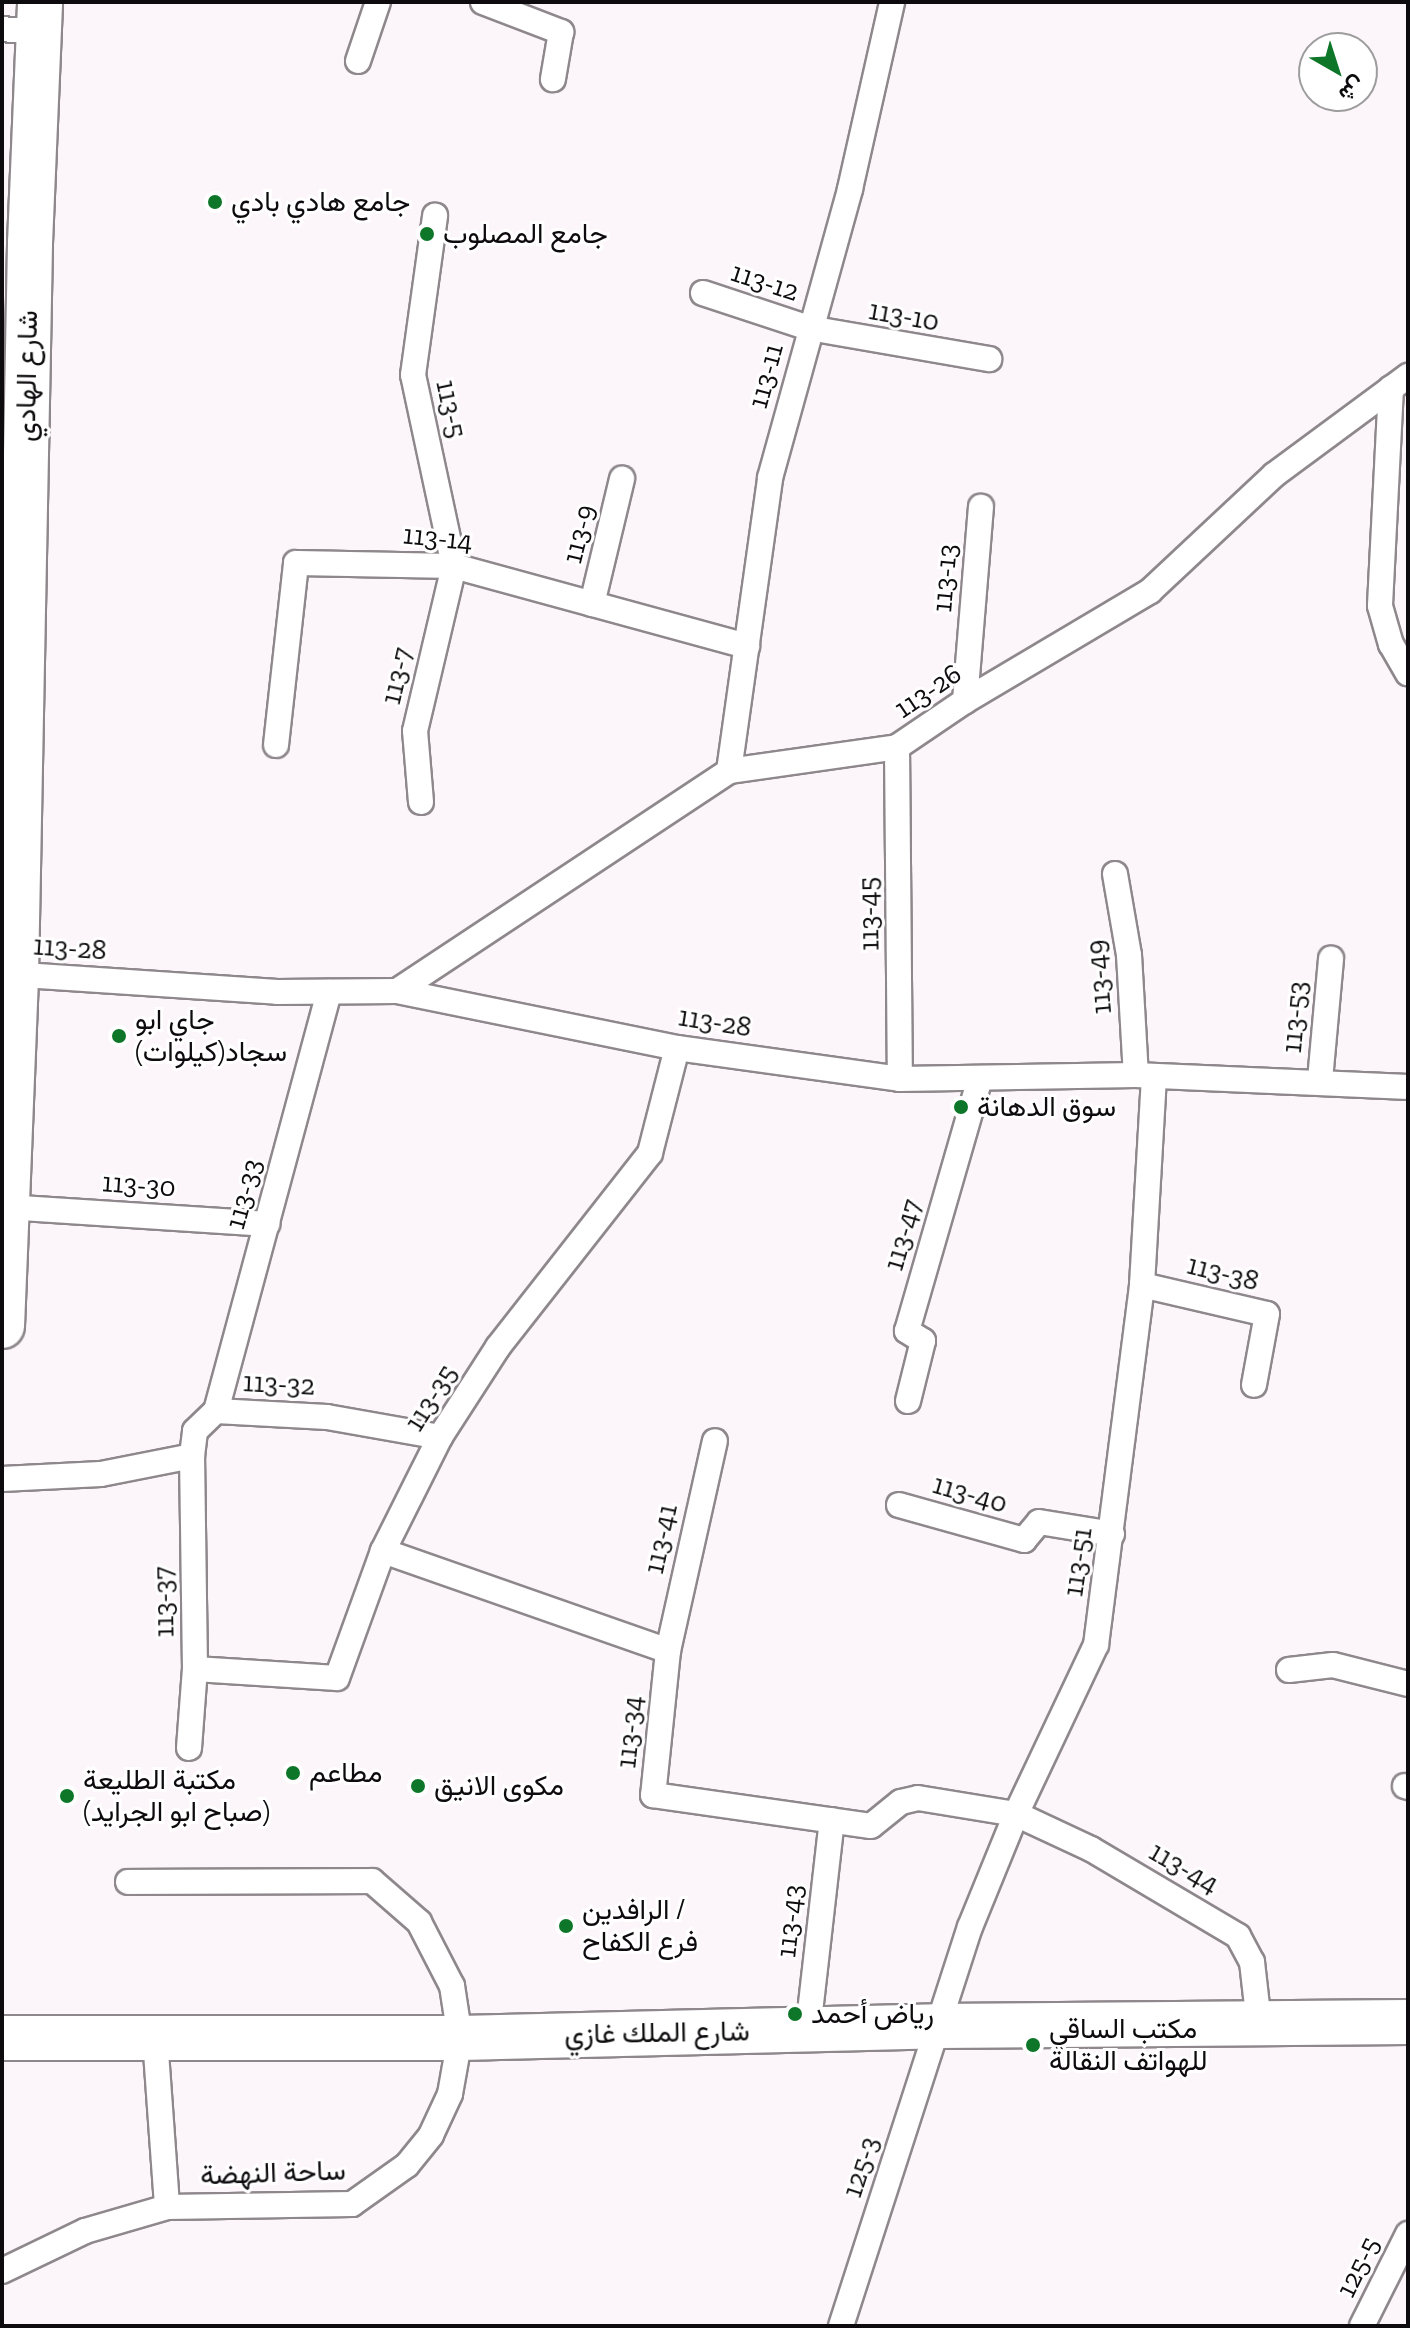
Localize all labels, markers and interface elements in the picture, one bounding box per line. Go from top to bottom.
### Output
north arrow [1298,32,1378,112]
text: ش [1333,71,1371,108]
place label: جامع هادي بادي [231,185,410,219]
marker: جامع هادي بادي [206,193,224,211]
place label: جامع المصلوب [443,217,608,251]
marker: جامع المصلوب [418,225,436,243]
street label: 113-12 [727,255,803,309]
street label: 113-10 [866,293,942,339]
street label: شارع الهادي [9,310,45,442]
street label: 113-11 [741,340,791,412]
street label: 113-5 [428,377,474,441]
street label: 113-9 [556,501,602,567]
street label: 113-14 [401,518,475,558]
street label: 113-13 [925,542,965,614]
street label: 113-7 [374,644,420,708]
street label: 113-26 [888,657,968,725]
street label: 113-45 [852,877,886,951]
street label: 113-28 [32,929,108,967]
street label: 113-49 [1079,938,1119,1016]
street label: 113-53 [1275,980,1315,1054]
street label: 113-28 [676,1000,754,1044]
place label: جاي ابو سجاد(كيلوات) [135,1003,287,1069]
marker: جاي ابو سجاد(كيلوات) [110,1027,128,1045]
place label: سوق الدهانة [977,1090,1116,1124]
marker: سوق الدهانة [952,1098,970,1116]
street label: 113-33 [219,1155,269,1233]
street label: 113-30 [101,1166,177,1204]
street label: 113-47 [877,1196,929,1274]
street label: 113-38 [1184,1248,1262,1298]
street label: 113-35 [398,1359,464,1437]
street label: 113-32 [242,1365,316,1403]
street label: 113-40 [929,1467,1011,1521]
street label: 113-41 [637,1501,685,1577]
street label: 113-51 [1057,1525,1099,1599]
street label: 113-37 [147,1566,181,1638]
street label: 113-34 [609,1694,651,1770]
place label: مطاعم [309,1756,382,1790]
place label: مكتبة الطليعة (صباح ابو الجرايد) [83,1763,270,1829]
marker: مطاعم [284,1764,302,1782]
place label: مكوى الانيق [434,1769,564,1803]
marker: مكوى الانيق [409,1777,427,1795]
marker: مكتبة الطليعة (صباح ابو الجرايد) [58,1787,76,1805]
street label: 113-44 [1143,1835,1225,1901]
street label: 113-43 [769,1883,811,1959]
place label: الرافدين / فرع الكفاح [582,1893,698,1959]
marker: الرافدين / فرع الكفاح [557,1917,575,1935]
place label: رياض أحمد [811,1997,934,2031]
marker: رياض أحمد [786,2005,804,2023]
place label: مكتب الساقي للهواتف النقالة [1049,2012,1208,2078]
street label: شارع الملك غازي [564,2015,750,2051]
marker: مكتب الساقي للهواتف النقالة [1024,2036,1042,2054]
street label: 125-3 [835,2132,887,2202]
street label: ساحة النهضة [200,2154,346,2192]
street label: 125-5 [1329,2231,1387,2303]

